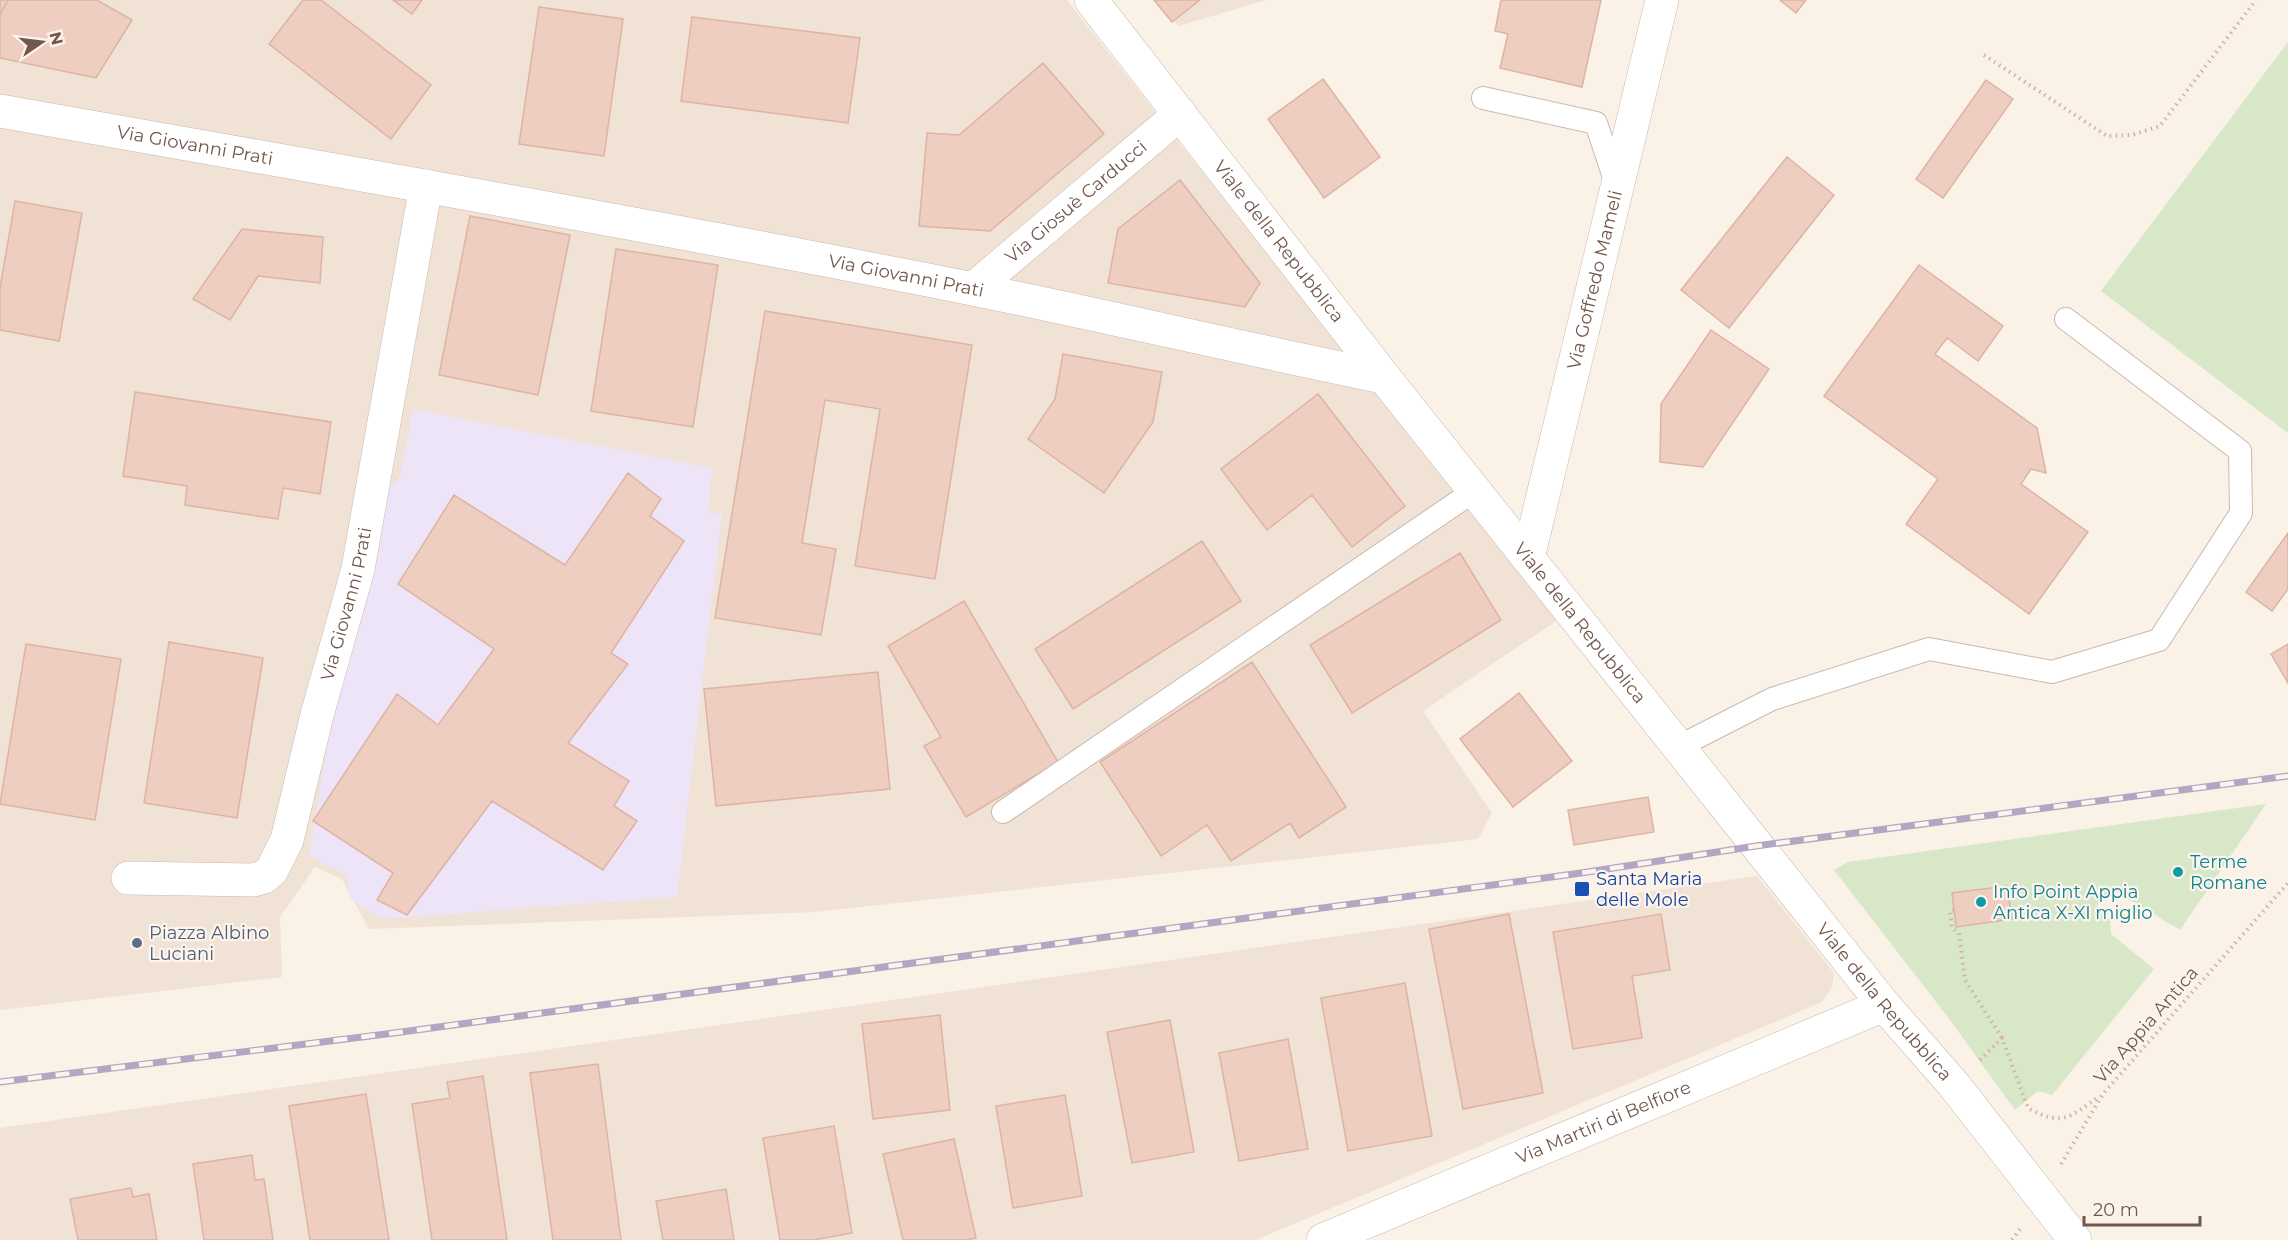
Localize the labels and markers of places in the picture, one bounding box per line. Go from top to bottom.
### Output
place label: Terme Romane [2190,851,2267,894]
marker: Terme Romane [2171,865,2185,879]
place label: Santa Maria delle Mole [1596,868,1703,911]
marker: Santa Maria delle Mole [1573,880,1591,898]
place label: Info Point Appia Antica X-XI miglio [1993,881,2153,924]
marker: Info Point Appia Antica X-XI miglio [1974,895,1988,909]
place label: Piazza Albino Luciani [149,922,269,965]
marker: Piazza Albino Luciani [130,936,144,950]

